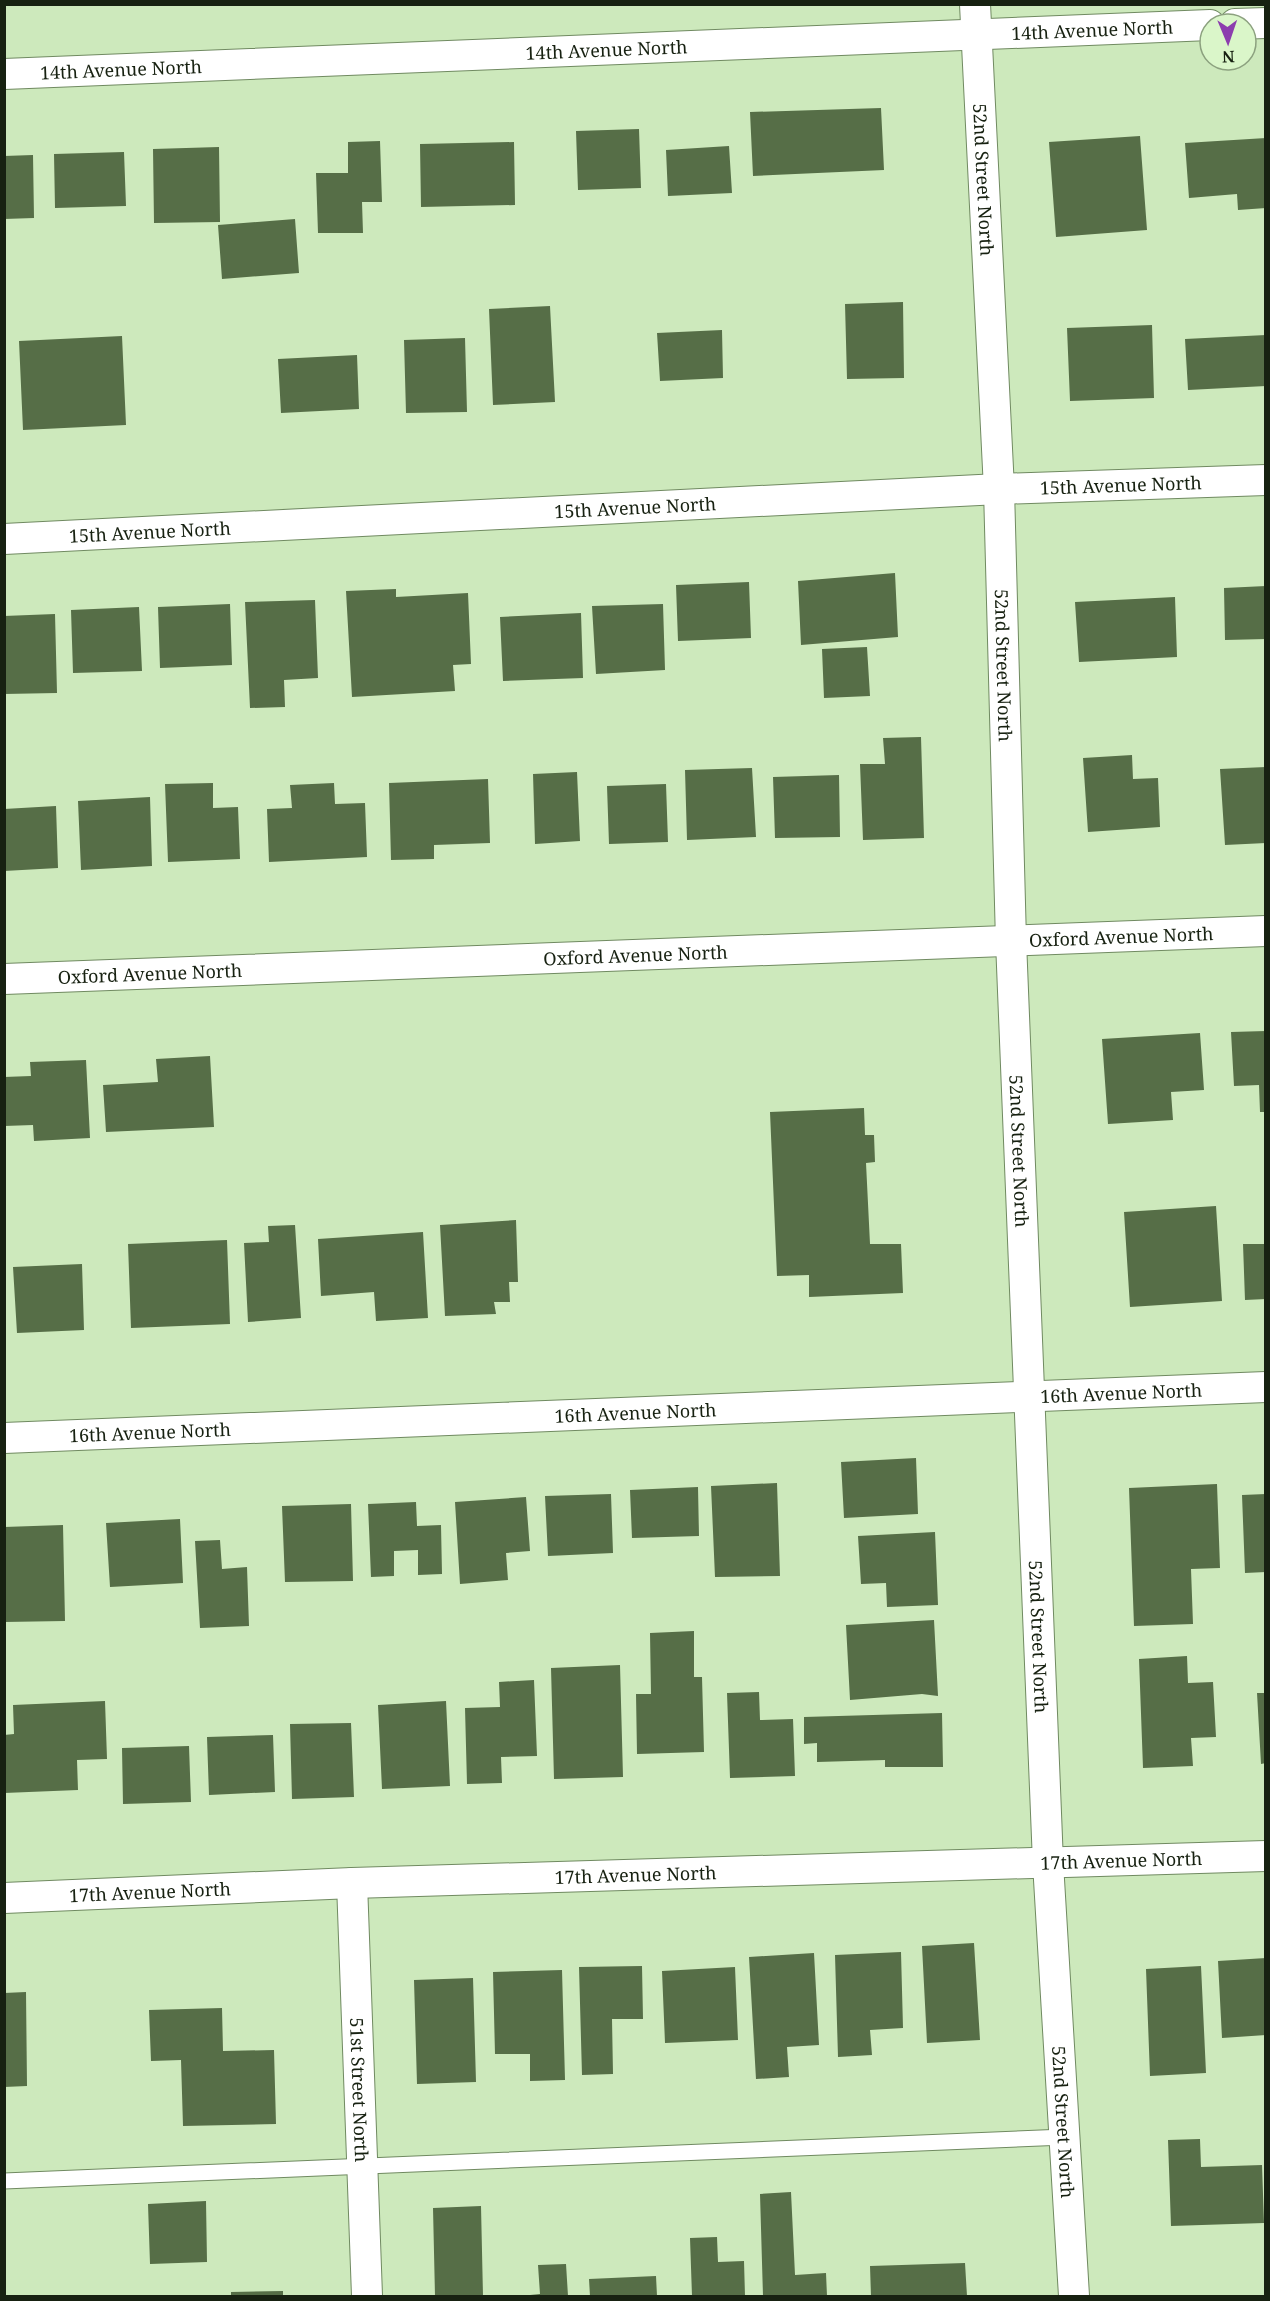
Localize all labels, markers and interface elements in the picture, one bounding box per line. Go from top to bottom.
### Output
north arrow [1198,12,1258,72]
street label: 14th Avenue North [1011,15,1174,45]
street label: 14th Avenue North [525,34,688,65]
text: N [1221,46,1235,68]
street label: 14th Avenue North [39,54,202,85]
street label: 52nd Street North [968,103,999,257]
street label: 15th Avenue North [1039,470,1202,500]
street label: 15th Avenue North [554,491,717,523]
street label: 15th Avenue North [68,516,231,548]
street label: 52nd Street North [990,589,1018,742]
street label: Oxford Avenue North [1029,921,1214,952]
street label: Oxford Avenue North [543,939,728,970]
street label: Oxford Avenue North [57,958,243,989]
street label: 52nd Street North [1004,1074,1034,1228]
street label: 16th Avenue North [1040,1378,1203,1408]
street label: 16th Avenue North [554,1397,717,1428]
street label: 16th Avenue North [68,1417,231,1447]
street label: 52nd Street North [1024,1560,1054,1714]
street label: 17th Avenue North [1040,1846,1203,1875]
street label: 17th Avenue North [554,1860,717,1889]
street label: 17th Avenue North [68,1876,231,1907]
street label: 51st Street North [345,2017,374,2163]
street label: 52nd Street North [1047,2045,1080,2199]

